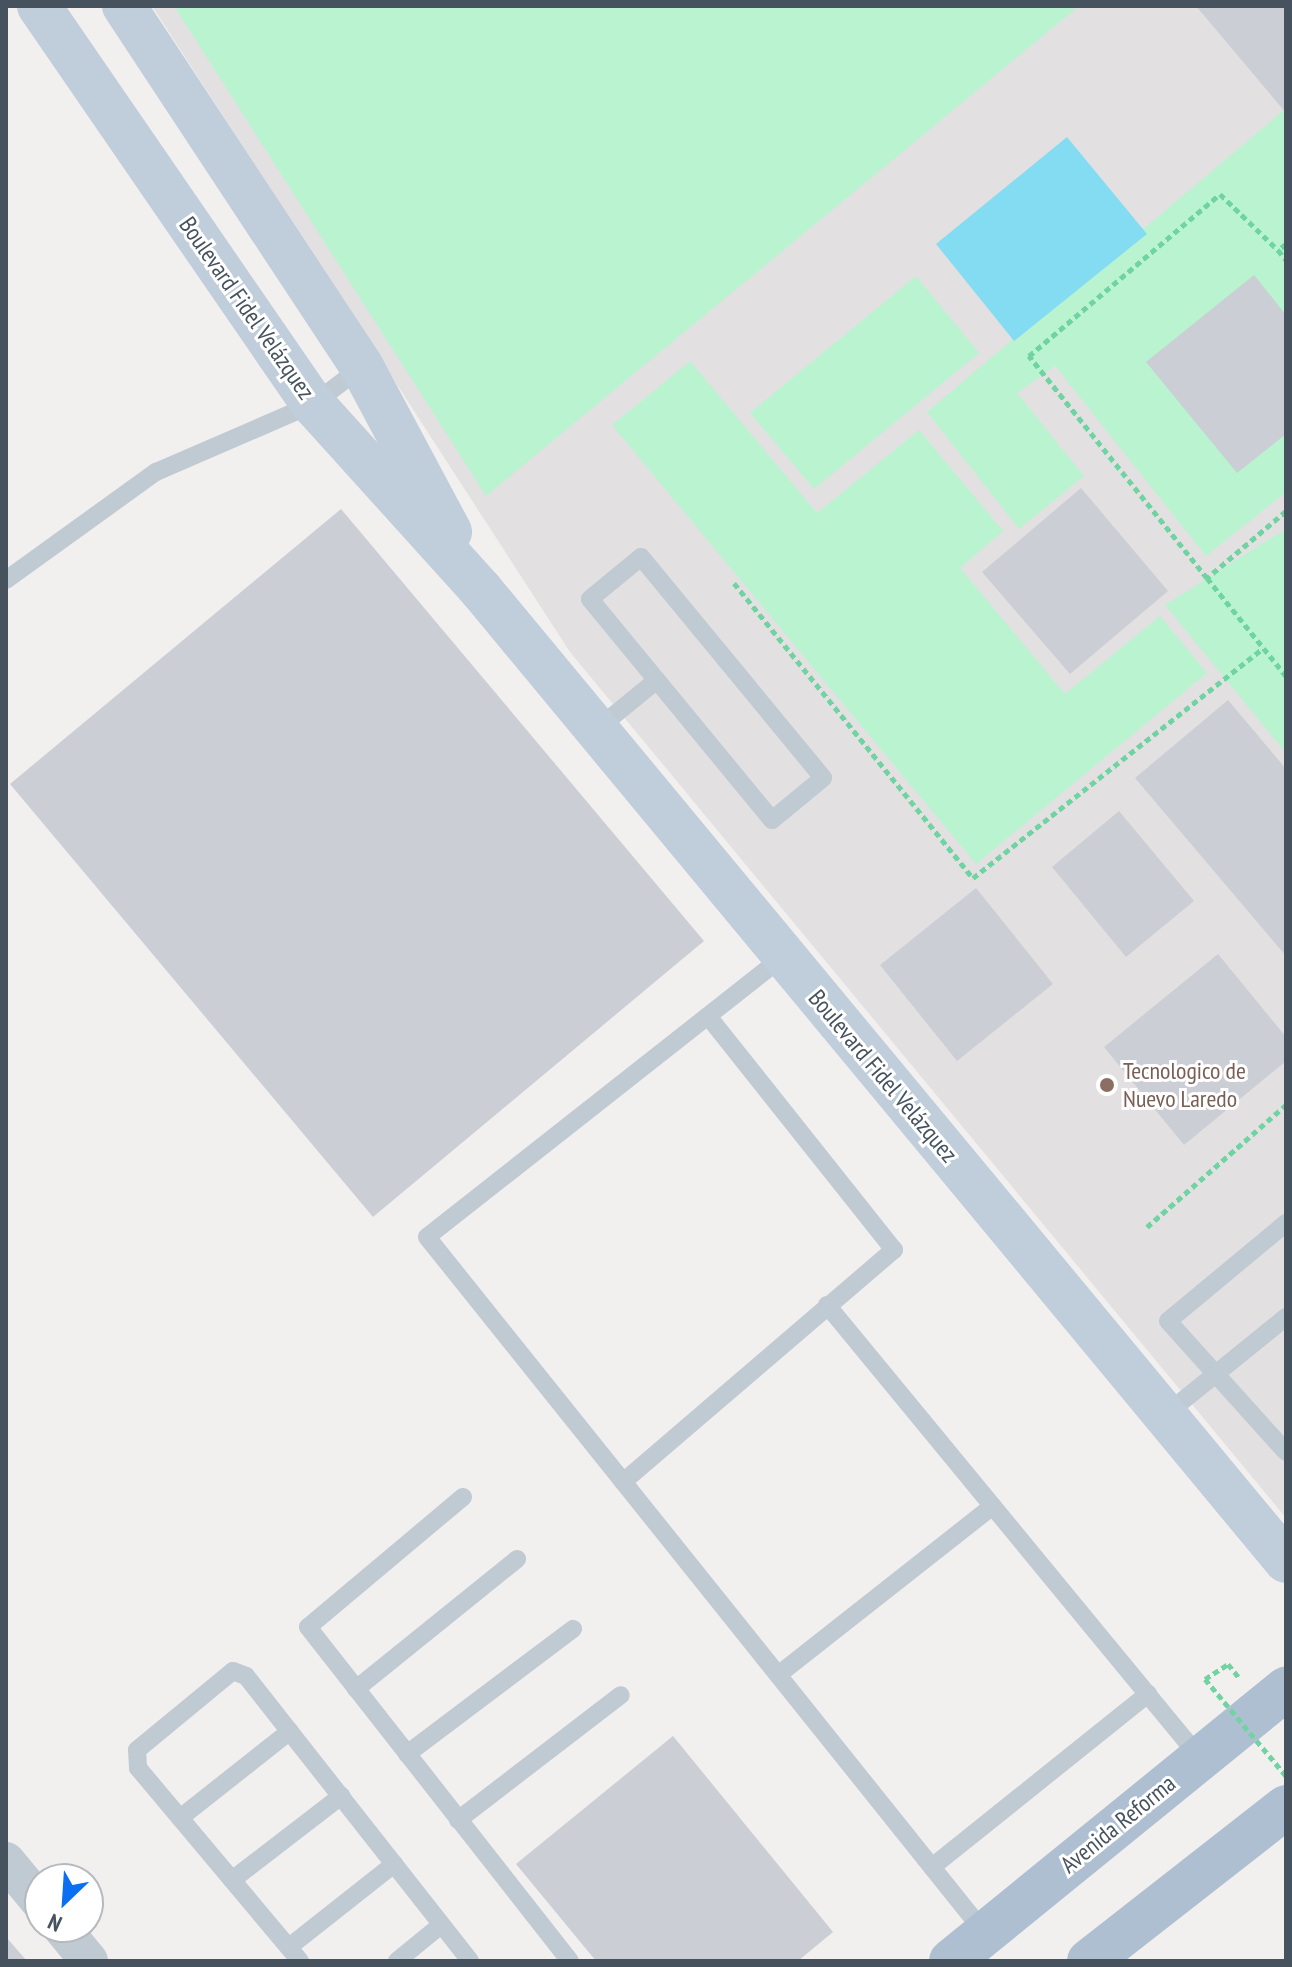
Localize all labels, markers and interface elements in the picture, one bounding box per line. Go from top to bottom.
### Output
street label: Boulevard Fidel Velázquez [173,211,321,405]
street label: Boulevard Fidel Velázquez [802,984,964,1168]
place label: Tecnologico de Nuevo Laredo [1123,1057,1246,1113]
marker: Tecnologico de Nuevo Laredo [1098,1076,1116,1094]
street label: Avenida Reforma [1055,1769,1181,1879]
north arrow [24,1863,104,1943]
text: N [43,1908,66,1938]

